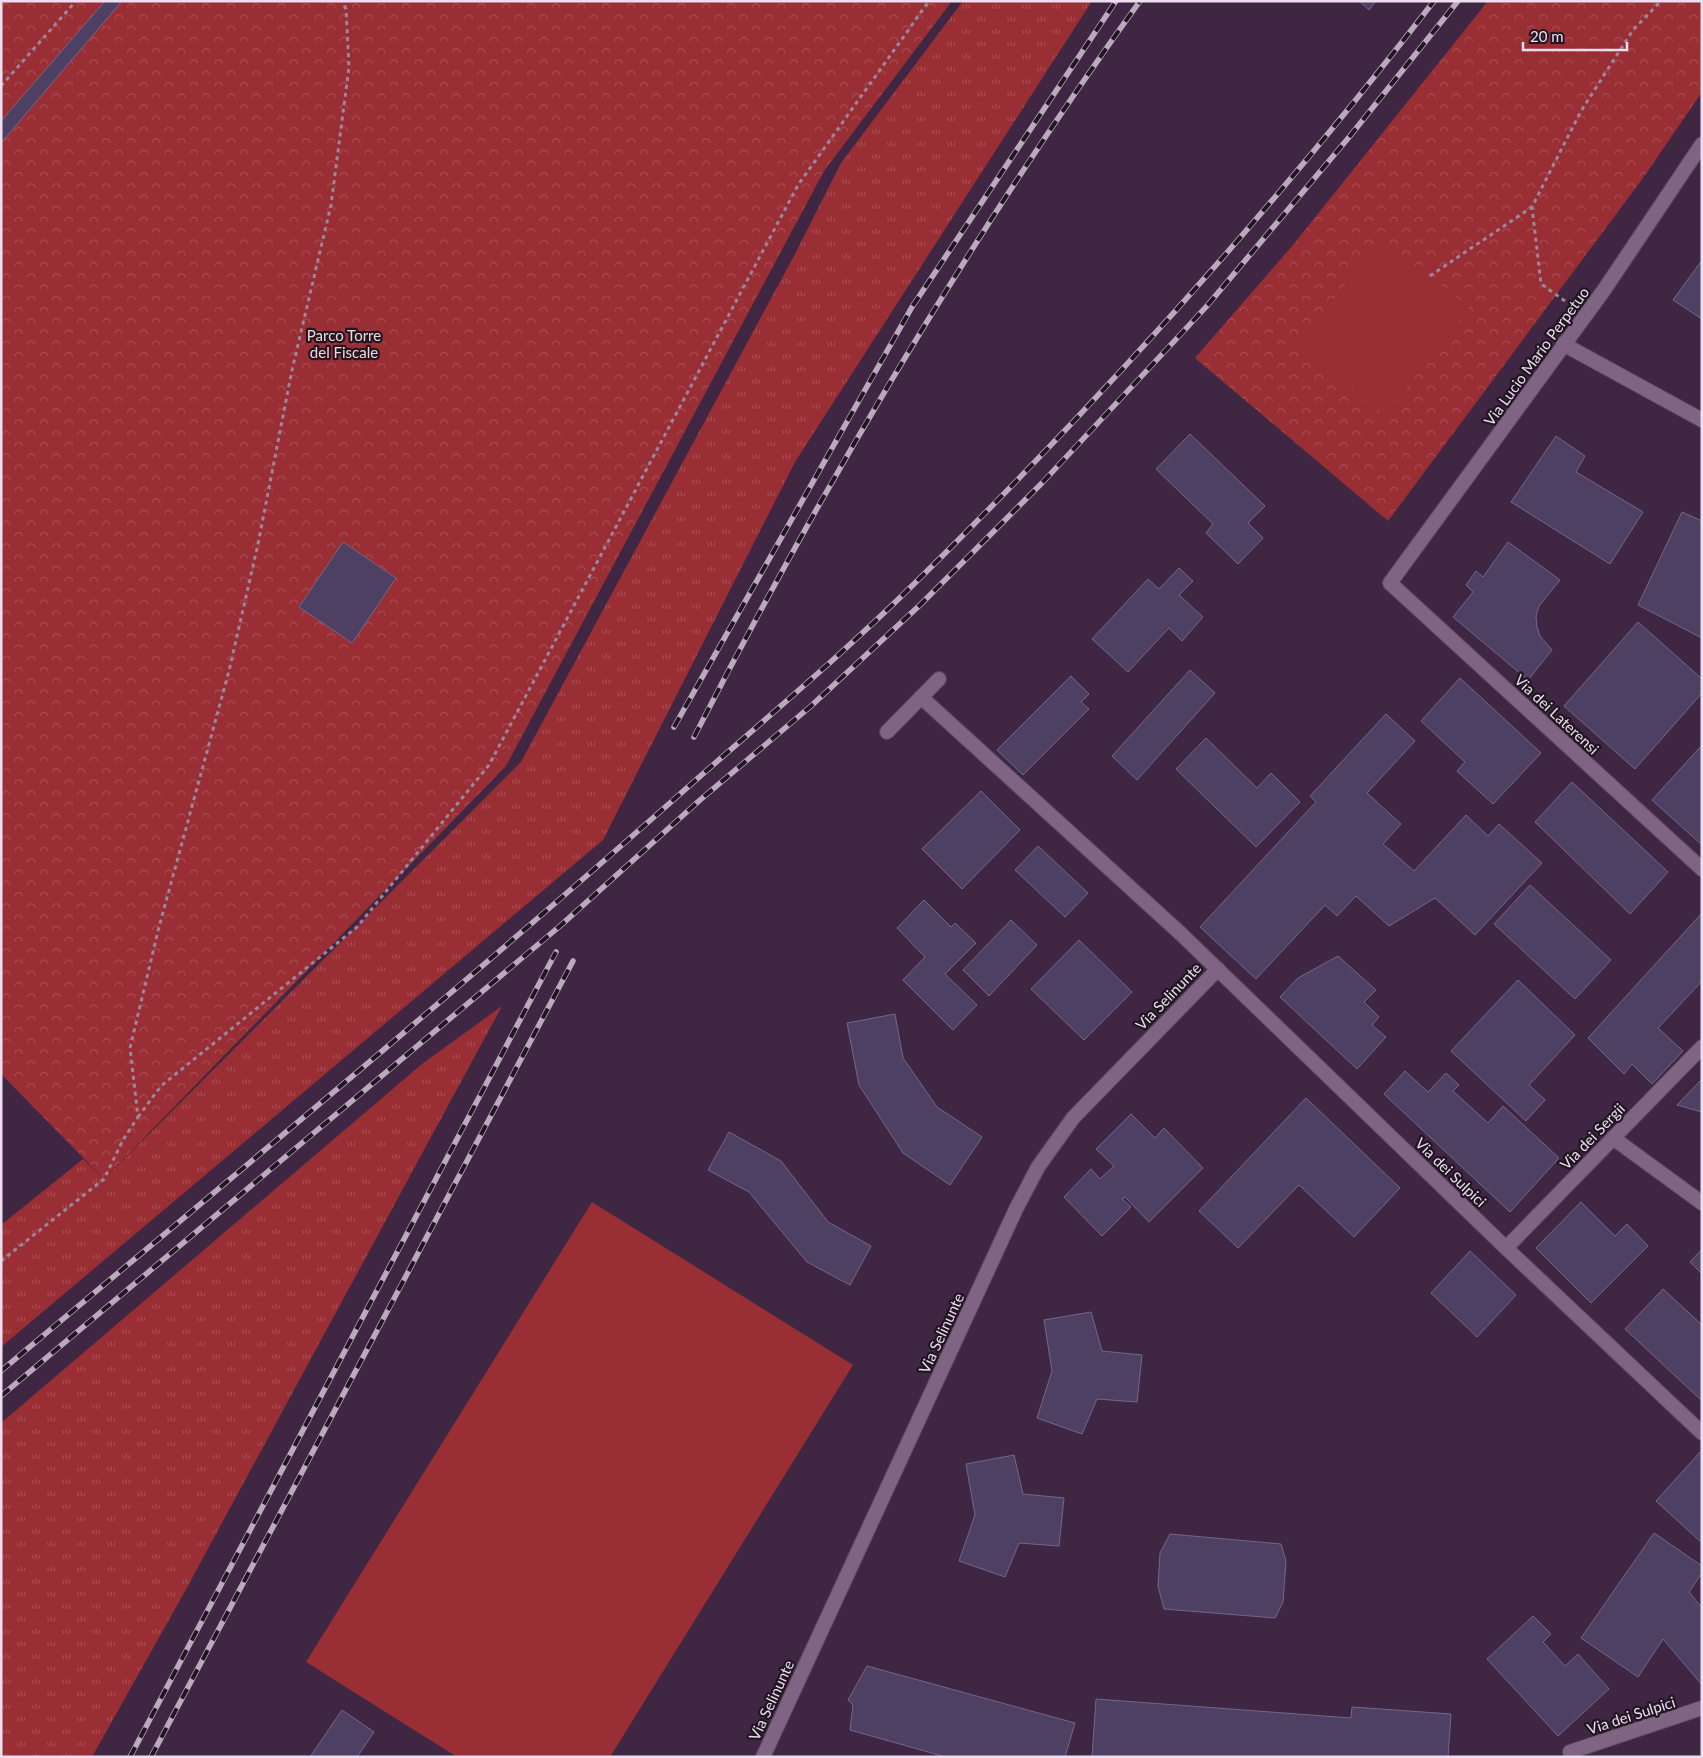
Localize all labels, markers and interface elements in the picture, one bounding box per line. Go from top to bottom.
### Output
scale bar [1523,20,1627,52]
text: 20 m [1530,27,1564,45]
street label: Via Lucio Mario Perpetuo [1480,283,1592,429]
park label: Parco Torre del Fiscale [307,326,381,361]
street label: Via dei Laterensi [1511,670,1603,758]
street label: Via Selinunte [1131,959,1205,1033]
street label: Via dei Sergii [1556,1099,1628,1173]
street label: Via dei Sulpici [1412,1134,1490,1210]
street label: Via Selinunte [915,1290,967,1376]
street label: Via Selinunte [745,1657,797,1743]
street label: Via dei Sulpici [1585,1692,1677,1738]

